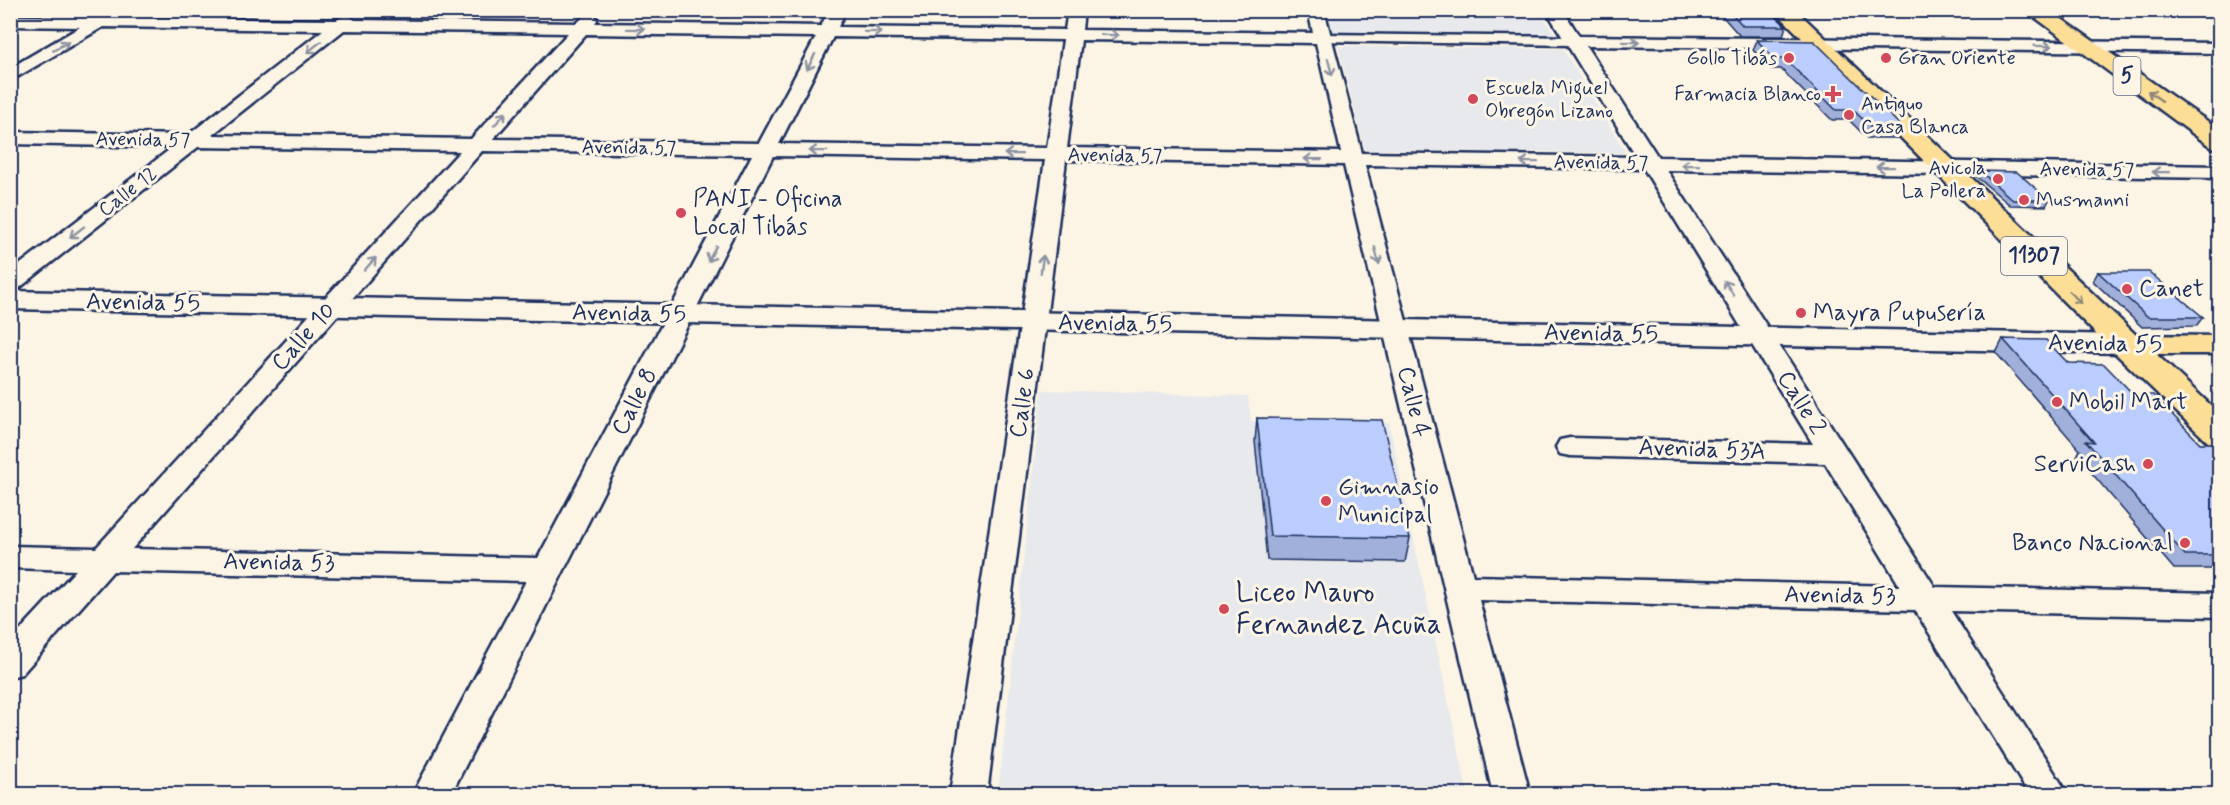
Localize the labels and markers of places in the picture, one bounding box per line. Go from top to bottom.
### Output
place label: Gollo Tibás [1687,45,1777,72]
place label: Gran Oriente [1898,45,2016,72]
marker: Gollo Tibás [1782,51,1796,65]
marker: Gran Oriente [1879,51,1893,65]
place label: Escuela Miguel Obregón Lizano [1485,75,1613,126]
place label: Farmacia Blanco [1674,81,1821,108]
marker: Farmacia Blanco [1826,87,1840,101]
place label: Antiguo Casa Blanca [1861,91,1969,141]
marker: Escuela Miguel Obregón Lizano [1466,92,1480,106]
marker: Antiguo Casa Blanca [1842,108,1856,122]
place label: Avicola La Pollera [1901,155,1986,205]
marker: Avicola La Pollera [1991,172,2005,186]
place label: PANI - Oficina Local Tibás [693,184,843,243]
place label: Musmanni [2036,187,2129,214]
marker: Musmanni [2017,193,2031,207]
marker: PANI - Oficina Local Tibás [674,206,688,220]
place label: Canet [2139,274,2204,305]
marker: Canet [2120,282,2134,296]
place label: Mayra Pupusería [1813,298,1986,329]
marker: Mayra Pupusería [1794,306,1808,320]
place label: Mobil Mart [2069,387,2188,418]
marker: Mobil Mart [2050,395,2064,409]
place label: ServiCash [2034,449,2136,480]
marker: ServiCash [2141,457,2155,471]
place label: Gimnasio Municipal [1338,472,1439,531]
marker: Gimnasio Municipal [1319,494,1333,508]
place label: Banco Nacional [2012,528,2173,559]
marker: Banco Nacional [2178,536,2192,550]
place label: Liceo Mauro Fernandez Acuña [1236,575,1441,644]
marker: Liceo Mauro Fernandez Acuña [1217,602,1231,616]

